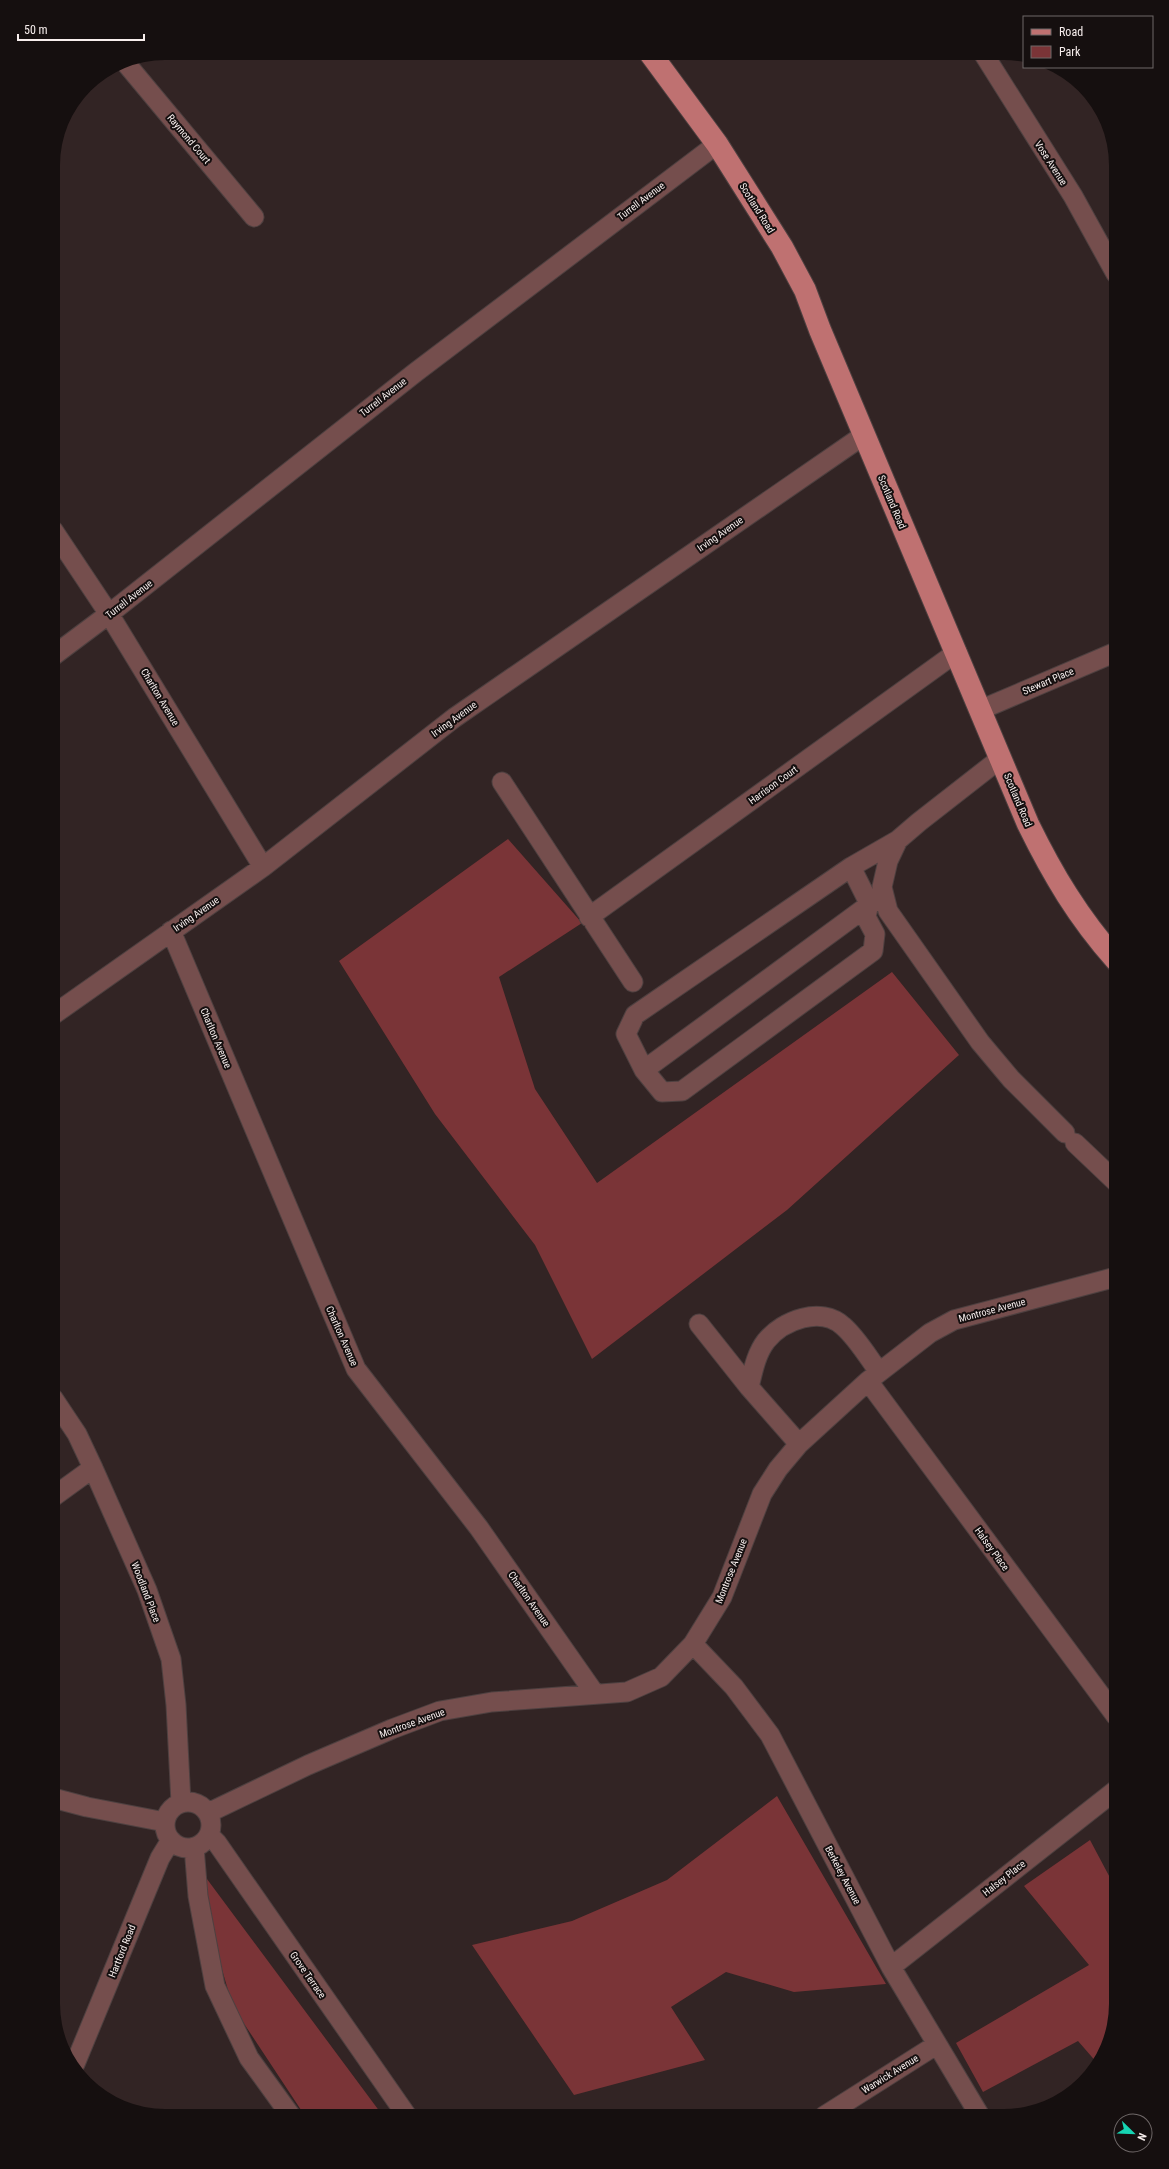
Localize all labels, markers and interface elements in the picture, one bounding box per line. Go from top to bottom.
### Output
scale bar [18,16,144,42]
legend [1023,16,1153,68]
text: 50 m [24,23,48,37]
text: Road [1059,25,1083,39]
text: Park [1059,45,1081,59]
street label: Raymond Court [165,112,213,166]
street label: Vose Avenue [1033,139,1070,188]
street label: Turrell Avenue [615,180,667,222]
street label: Scotland Road [737,181,777,235]
street label: Turrell Avenue [358,375,409,419]
street label: Scotland Road [876,474,908,530]
street label: Irving Avenue [695,514,745,554]
street label: Turrell Avenue [104,577,155,621]
street label: Stewart Place [1021,665,1076,697]
street label: Charlton Avenue [139,667,181,728]
street label: Irving Avenue [429,699,479,739]
street label: Harrison Court [746,764,800,806]
street label: Scotland Road [1002,772,1034,828]
street label: Irving Avenue [171,894,221,934]
street label: Charlton Avenue [198,1006,234,1070]
street label: Montrose Avenue [957,1296,1027,1324]
street label: Charlton Avenue [324,1304,360,1368]
street label: Halsey Place [973,1525,1012,1573]
street label: Montrose Avenue [713,1537,749,1605]
street label: Woodland Place [129,1560,163,1624]
street label: Charlton Avenue [506,1569,552,1629]
street label: Montrose Avenue [378,1706,446,1740]
street label: Berkeley Avenue [823,1844,863,1906]
street label: Halsey Place [981,1858,1028,1898]
street label: Hartford Road [106,1923,138,1979]
street label: Grove Terrace [288,1950,328,2001]
street label: Warwick Avenue [860,2052,920,2096]
north arrow [1113,2113,1153,2153]
text: N [1134,2131,1149,2143]

